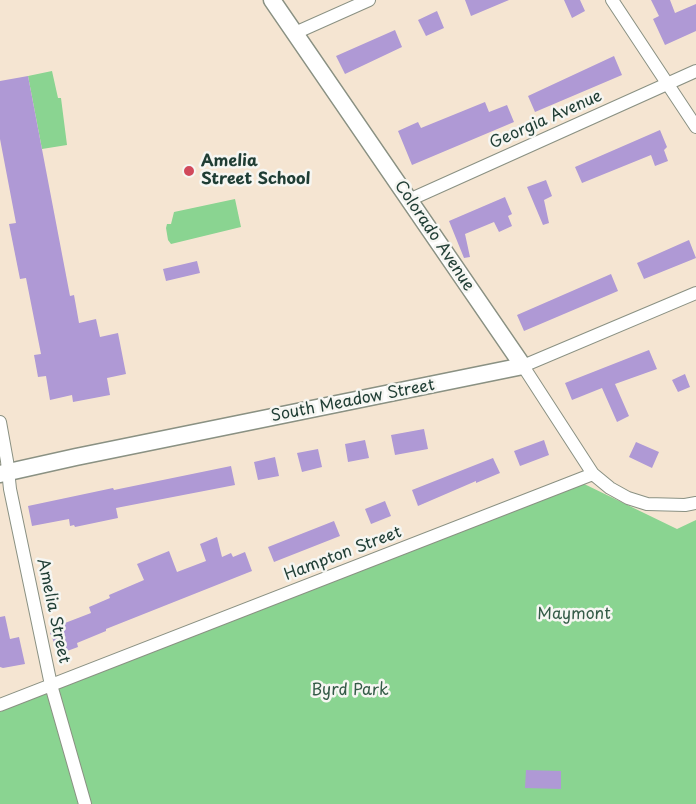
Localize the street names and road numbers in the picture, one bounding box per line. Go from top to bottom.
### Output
street label: Georgia Avenue [487,87,605,153]
street label: Colorado Avenue [390,177,478,295]
street label: South Meadow Street [270,376,436,426]
street label: Hampton Street [282,523,404,585]
street label: Amelia Street [33,557,73,665]

